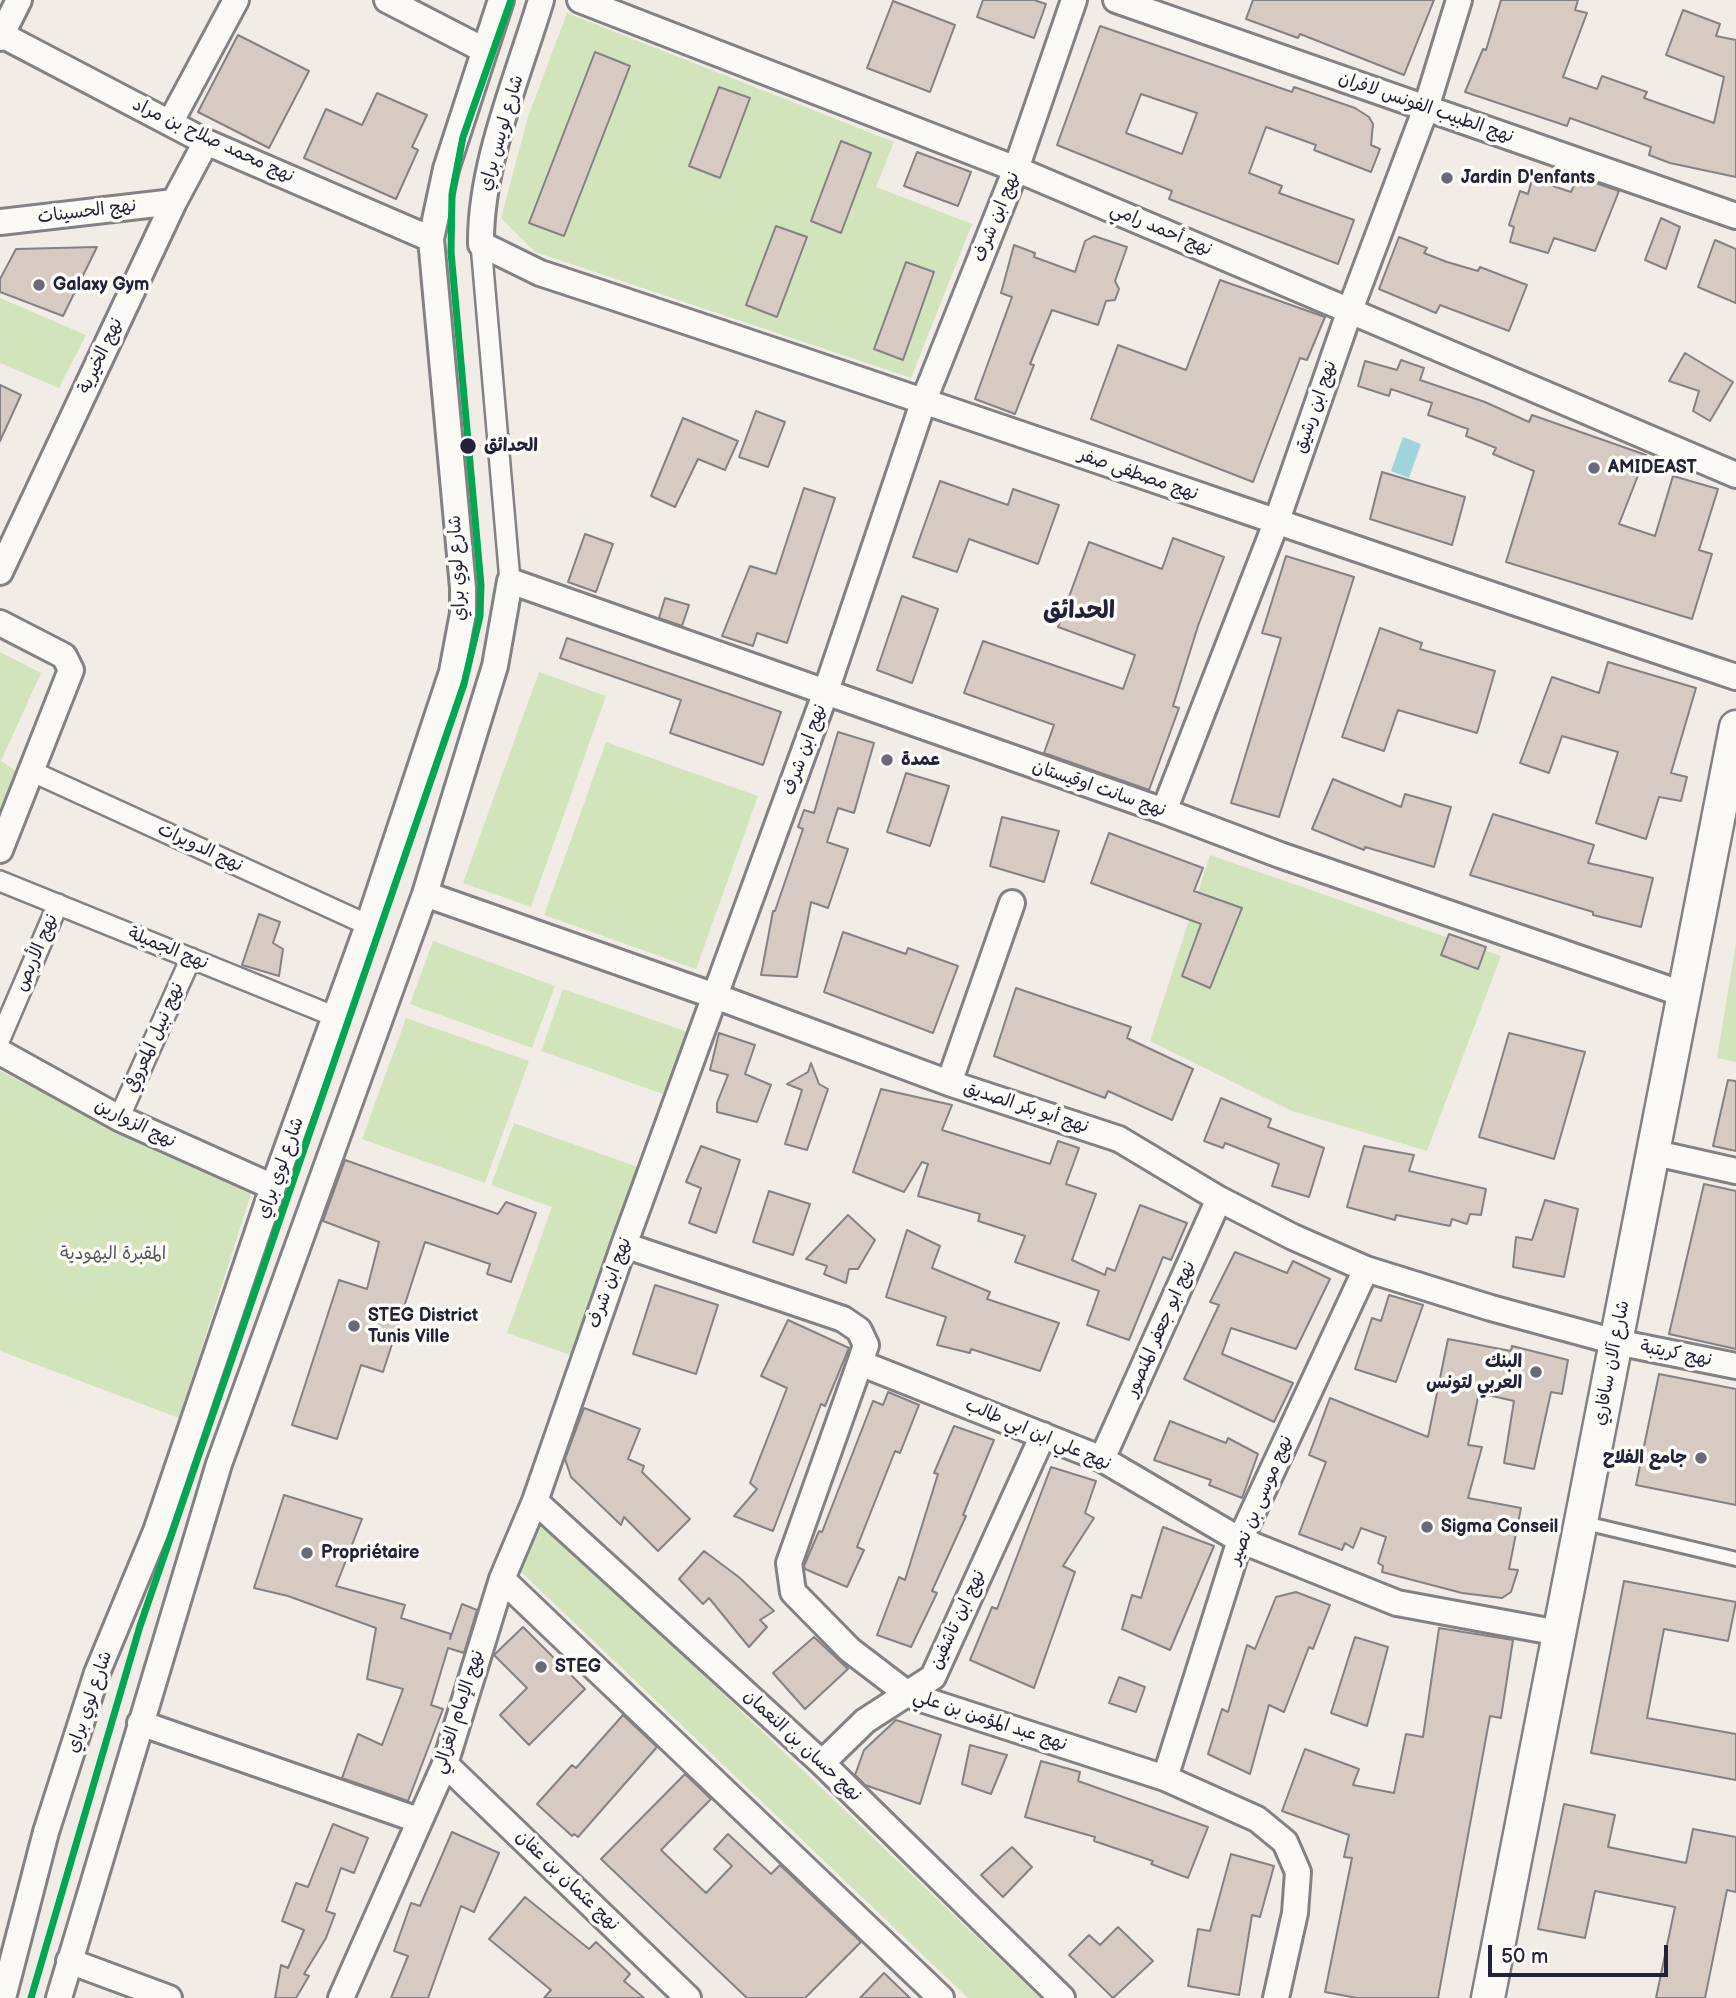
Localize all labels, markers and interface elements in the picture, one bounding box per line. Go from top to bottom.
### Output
street label: نهج الطبيب الفونس لافران [1335,68,1517,148]
street label: شارع لويس براي [475,73,529,193]
street label: نهج محمد صلاح بن مراد [129,94,297,188]
place label: Jardin D'enfants [1461,167,1595,189]
street label: نهج ابن شرف [969,169,1025,265]
marker: Jardin D'enfants [1439,170,1455,186]
street label: نهج الحسينات [36,195,138,229]
street label: نهج أحمد رامي [1107,199,1215,261]
place label: Galaxy Gym [53,274,149,296]
marker: Galaxy Gym [31,277,47,293]
street label: نهج الخيرية [74,315,128,397]
street label: نهج ابن رشيق [1290,358,1342,456]
place label: الحدائق [484,435,538,457]
marker: الحدائق [458,436,478,456]
street label: نهج مصطفى صفر [1075,444,1201,506]
place label: AMIDEAST [1608,457,1697,479]
marker: AMIDEAST [1586,460,1602,476]
street label: شارع لوي براي [444,514,472,622]
district label: الحدائق [1043,598,1115,626]
street label: نهج ابن شرف [779,701,831,799]
place label: عمدة [901,749,940,771]
marker: عمدة [879,752,895,768]
street label: نهج سانت اوقيستان [1029,756,1169,822]
street label: نهج الدويرات [154,819,246,877]
street label: نهج الأربص [11,911,63,995]
street label: نهج الجميلة [125,923,211,975]
street label: نهج نبيل المعروفي [121,980,189,1096]
street label: نهج أبو بكر الصديق [961,1078,1091,1138]
street label: نهج الزوارين [91,1095,179,1153]
street label: شارع لوي براي [253,1114,309,1222]
street label: نهج ابن شرف [584,1234,636,1332]
park label: المقبرة اليهودية [60,1243,166,1265]
street label: نهج ابو جعفر المنصور [1121,1258,1201,1400]
street label: شارع آلان سافاري [1589,1299,1635,1427]
place label: STEG District Tunis Ville [368,1305,478,1348]
marker: STEG District Tunis Ville [346,1318,362,1334]
street label: نهج كريتبة [1638,1336,1714,1372]
place label: البنك العربي لتونس [1426,1351,1522,1394]
marker: البنك العربي لتونس [1528,1364,1544,1380]
street label: نهج علي ابن ابي طالب [962,1395,1114,1475]
street label: نهج موسى بن نصير [1224,1432,1298,1568]
place label: جامع الفلاح [1603,1447,1687,1469]
marker: جامع الفلاح [1693,1450,1709,1466]
place label: Sigma Conseil [1441,1516,1558,1538]
marker: Sigma Conseil [1419,1519,1435,1535]
place label: Propriétaire [321,1542,419,1564]
marker: Propriétaire [299,1545,315,1561]
street label: نهج ابن تاشفين [926,1567,990,1673]
street label: شارع لوي براي [63,1648,117,1756]
street label: نهج الإمام الغزالي [429,1648,489,1776]
place label: STEG [555,1656,601,1678]
marker: STEG [533,1659,549,1675]
street label: نهج حسان بن النعمان [738,1686,866,1806]
street label: نهج عبد المؤمن بن علي [910,1686,1070,1756]
street label: نهج عثمان بن عفان [511,1826,623,1936]
scale bar [1491,1932,1671,1976]
text: 50 m [1501,1944,1548,1969]

